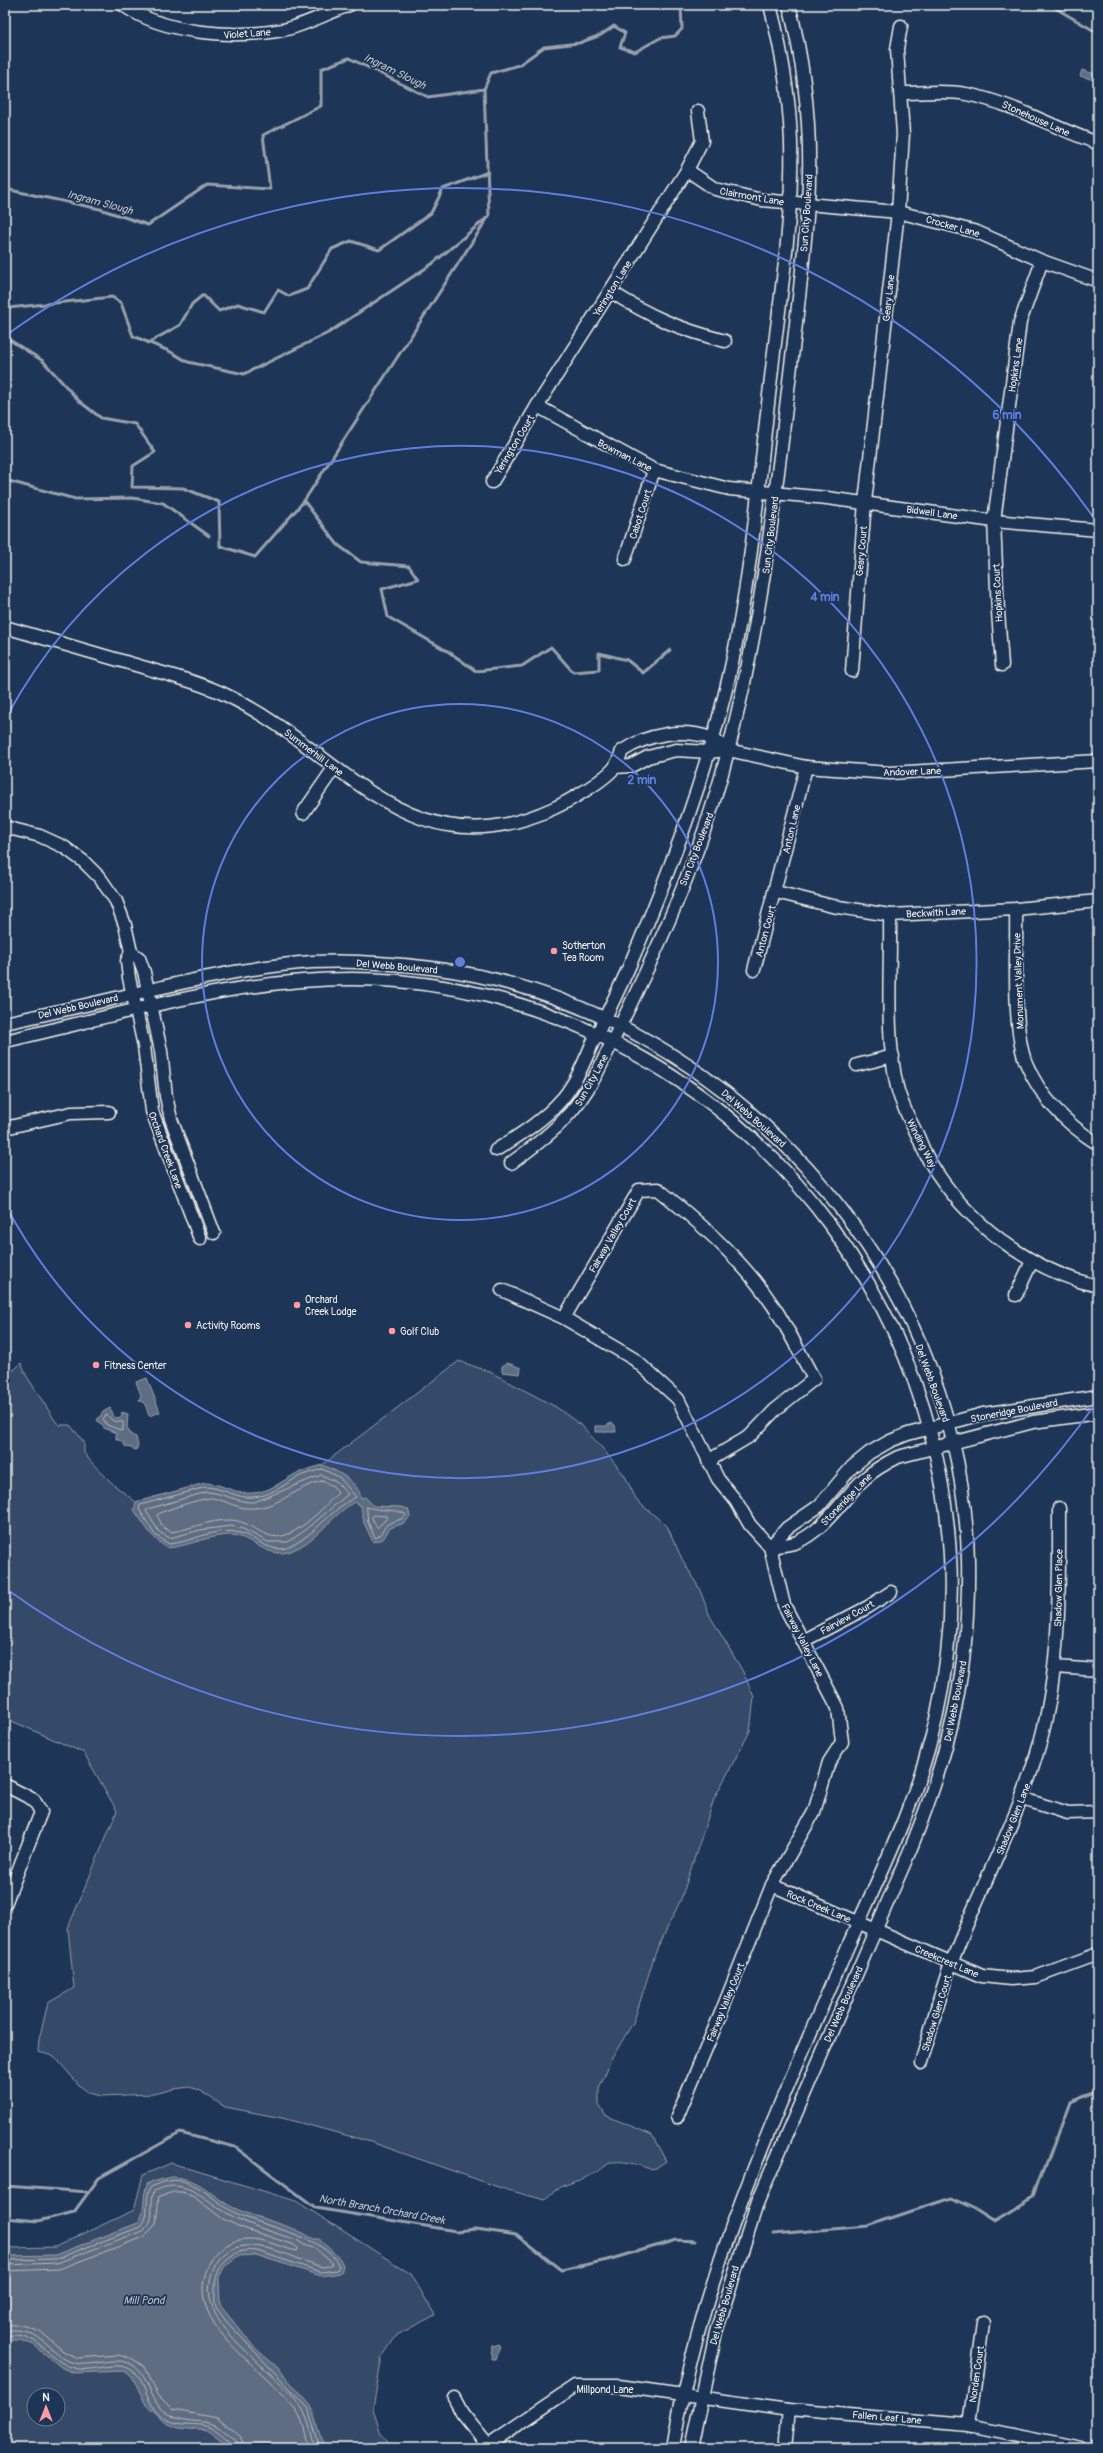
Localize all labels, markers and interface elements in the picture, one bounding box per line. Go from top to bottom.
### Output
street label: Violet Lane [223,26,271,42]
water label: Ingram Slough [362,51,429,92]
street label: Stonehouse Lane [1000,99,1071,139]
street label: Sun City Boulevard [798,174,816,252]
street label: Clairmont Lane [719,185,785,209]
water label: Ingram Slough [66,187,135,218]
street label: Crocker Lane [924,214,981,240]
street label: Yerington Lane [590,258,635,319]
street label: Geary Lane [881,274,897,322]
street label: Hopkins Lane [1006,337,1026,393]
text: 6 min [992,408,1022,423]
street label: Yerington Court [492,412,538,477]
street label: Bowman Lane [595,437,654,475]
street label: Cabot Court [627,487,655,541]
street label: Sun City Boulevard [760,496,782,575]
street label: Bidwell Lane [906,503,958,523]
street label: Geary Court [854,524,870,577]
street label: Hopkins Court [990,562,1006,623]
text: 4 min [809,590,840,605]
street label: Summerhill Lane [281,727,345,779]
street label: Andover Lane [883,765,941,779]
text: 2 min [628,773,657,788]
street label: Anton Lane [781,804,803,855]
street label: Sun City Boulevard [677,811,717,888]
street label: Anton Court [753,903,779,959]
street label: Beckwith Lane [906,905,966,921]
street label: Monument Valley Drive [1011,933,1027,1029]
place label: Sotherton Tea Room [562,940,606,964]
marker: Sotherton Tea Room [549,946,559,956]
centre of rings [453,955,467,969]
street label: Del Webb Boulevard [356,957,438,977]
street label: Del Webb Boulevard [37,992,120,1022]
street label: Sun City Lane [573,1052,611,1109]
street label: Del Webb Boulevard [718,1087,788,1150]
street label: Orchard Creek Lane [146,1110,185,1191]
street label: Winding Way [904,1117,939,1170]
street label: Fairway Valley Court [587,1195,640,1275]
place label: Orchard Creek Lodge [305,1294,357,1318]
marker: Orchard Creek Lodge [292,1300,302,1310]
marker: Activity Rooms [183,1320,193,1330]
place label: Activity Rooms [196,1320,260,1332]
marker: Golf Club [387,1326,397,1336]
place label: Golf Club [400,1326,439,1338]
street label: Del Webb Boulevard [912,1343,952,1424]
marker: Fitness Center [91,1360,101,1370]
place label: Fitness Center [104,1360,167,1372]
street label: Stoneridge Boulevard [969,1397,1059,1425]
street label: Stoneridge Lane [819,1471,875,1529]
street label: Shadow Glen Place [1052,1549,1066,1627]
street label: Fairview Court [818,1598,877,1638]
street label: Fairway Valley Lane [778,1602,826,1679]
street label: Del Webb Boulevard [942,1660,970,1743]
street label: Shadow Glen Lane [994,1782,1034,1857]
street label: Rock Creek Lane [785,1888,853,1926]
street label: Creekcrest Lane [913,1943,980,1981]
street label: Fairway Valley Court [705,1960,748,2044]
street label: Del Webb Boulevard [822,1964,866,2044]
street label: Shadow Glen Court [920,1973,955,2053]
water label: North Branch Orchard Creek [318,2192,447,2227]
street label: Del Webb Boulevard [708,2264,742,2346]
water label: Mill Pond [124,2294,166,2307]
street label: Norden Court [967,2344,987,2403]
street label: Millpond Lane [576,2384,634,2396]
north arrow [26,2387,66,2427]
text: N [42,2391,50,2404]
street label: Fallen Leaf Lane [852,2409,922,2427]

